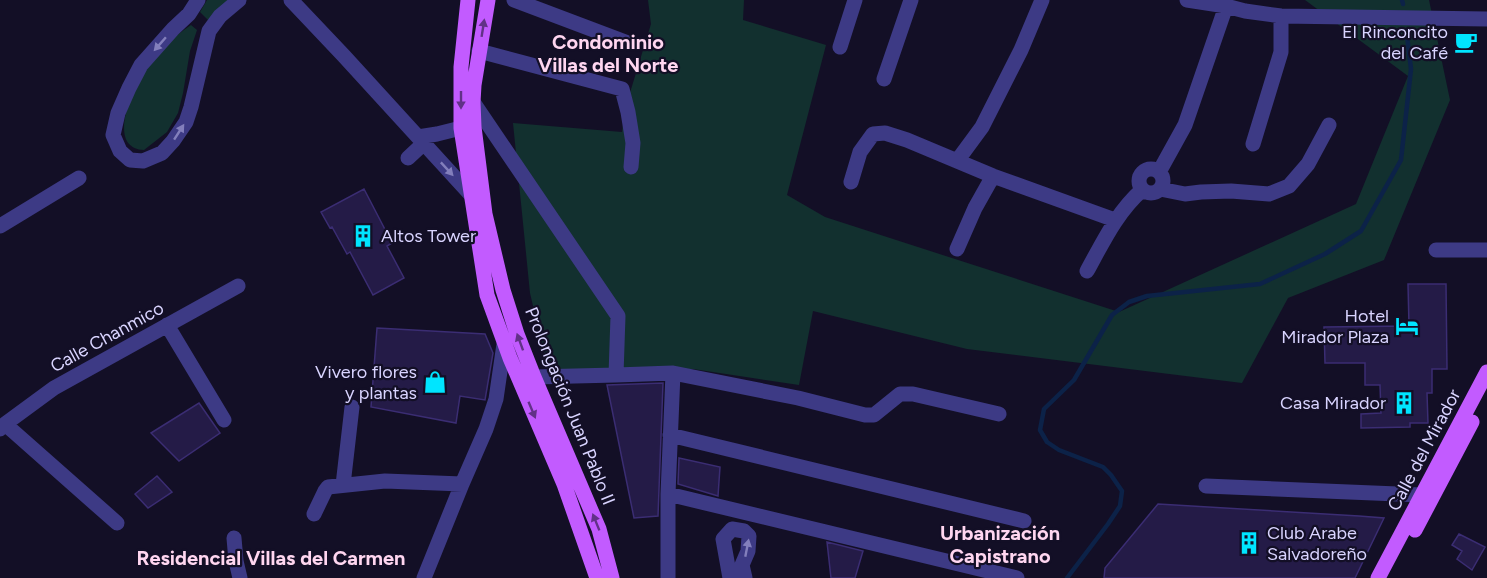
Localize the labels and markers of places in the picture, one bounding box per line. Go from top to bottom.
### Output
place label: El Rinconcito del Café [1342,21,1448,64]
cafe icon: El Rinconcito del Café [1453,29,1479,55]
building icon: Altos Tower [350,223,376,249]
place label: Altos Tower [381,225,476,247]
place label: Hotel Mirador Plaza [1281,305,1389,348]
hotel icon: Hotel Mirador Plaza [1394,313,1420,339]
place label: Vivero flores y plantas [315,361,417,404]
shop icon: Vivero flores y plantas [422,369,448,395]
building icon: Casa Mirador [1391,390,1417,416]
place label: Casa Mirador [1280,392,1386,414]
place label: Club Arabe Salvadoreño [1267,522,1367,565]
building icon: Club Arabe Salvadoreño [1236,530,1262,556]

